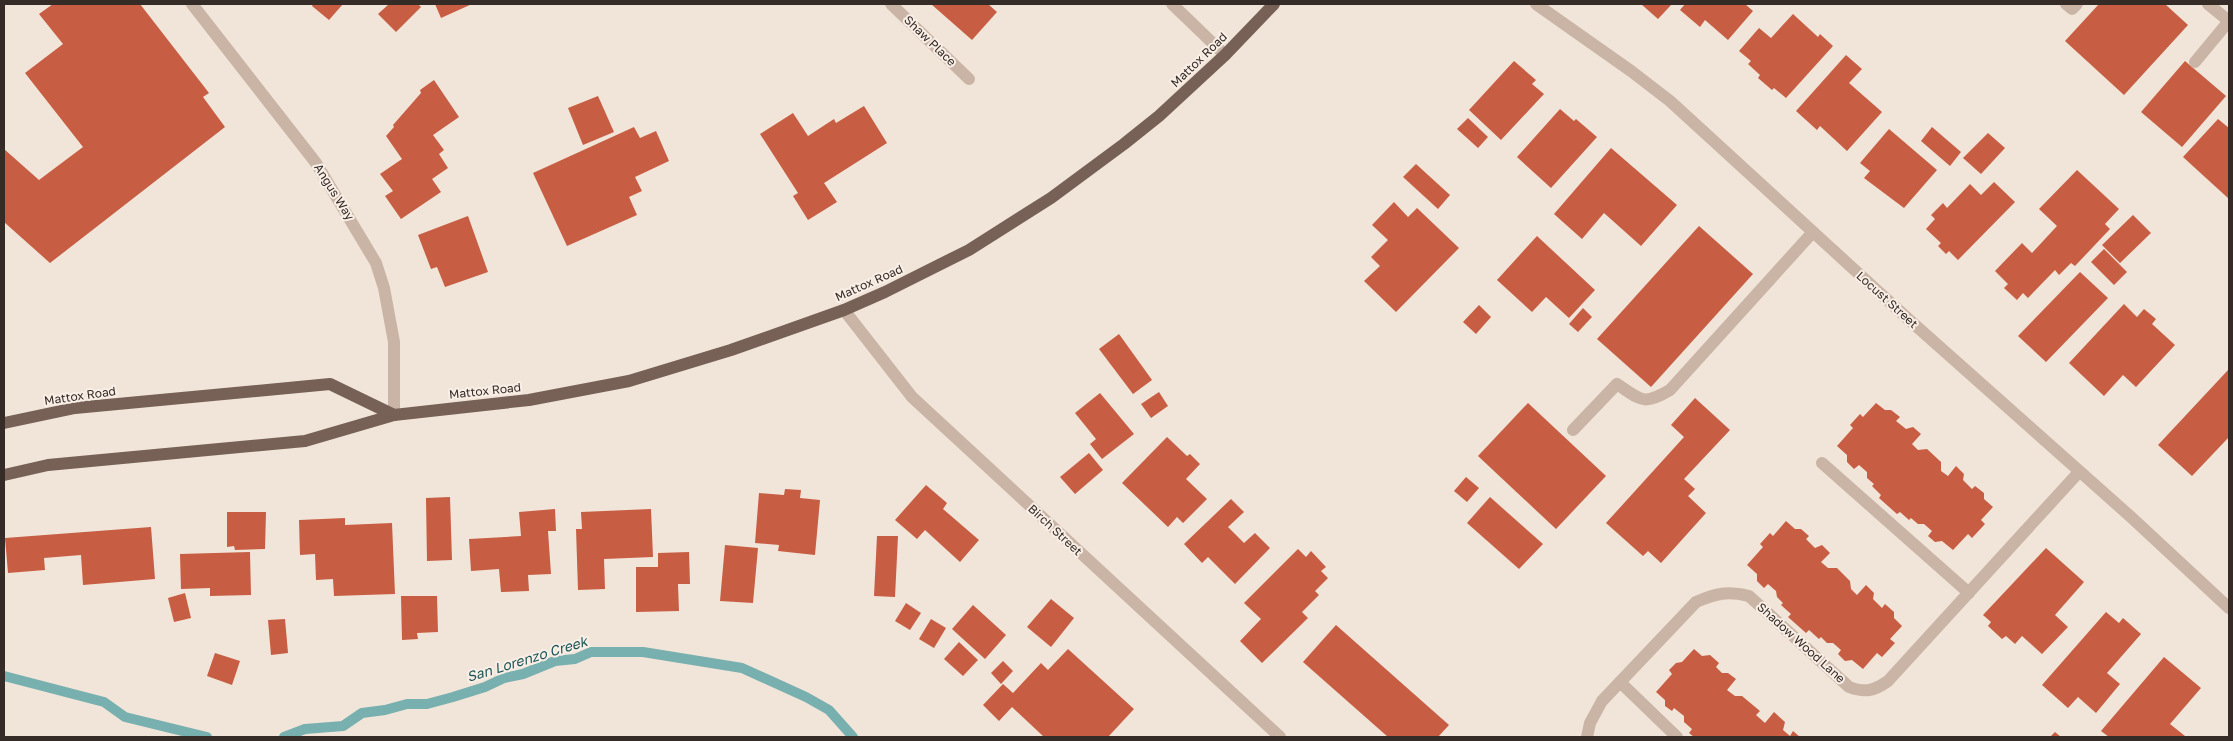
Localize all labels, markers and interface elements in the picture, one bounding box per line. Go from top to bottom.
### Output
street label: Shaw Place [901,12,959,69]
street label: Mattox Road [1167,29,1230,90]
street label: Angus Way [311,161,358,223]
street label: Mattox Road [833,261,905,304]
street label: Locust Street [1854,268,1921,331]
street label: Mattox Road [448,379,522,402]
street label: Mattox Road [43,383,117,408]
street label: Birch Street [1025,501,1086,559]
street label: Shadow Wood Lane [1754,599,1848,686]
water label: San Lorenzo Creek [464,631,591,685]

